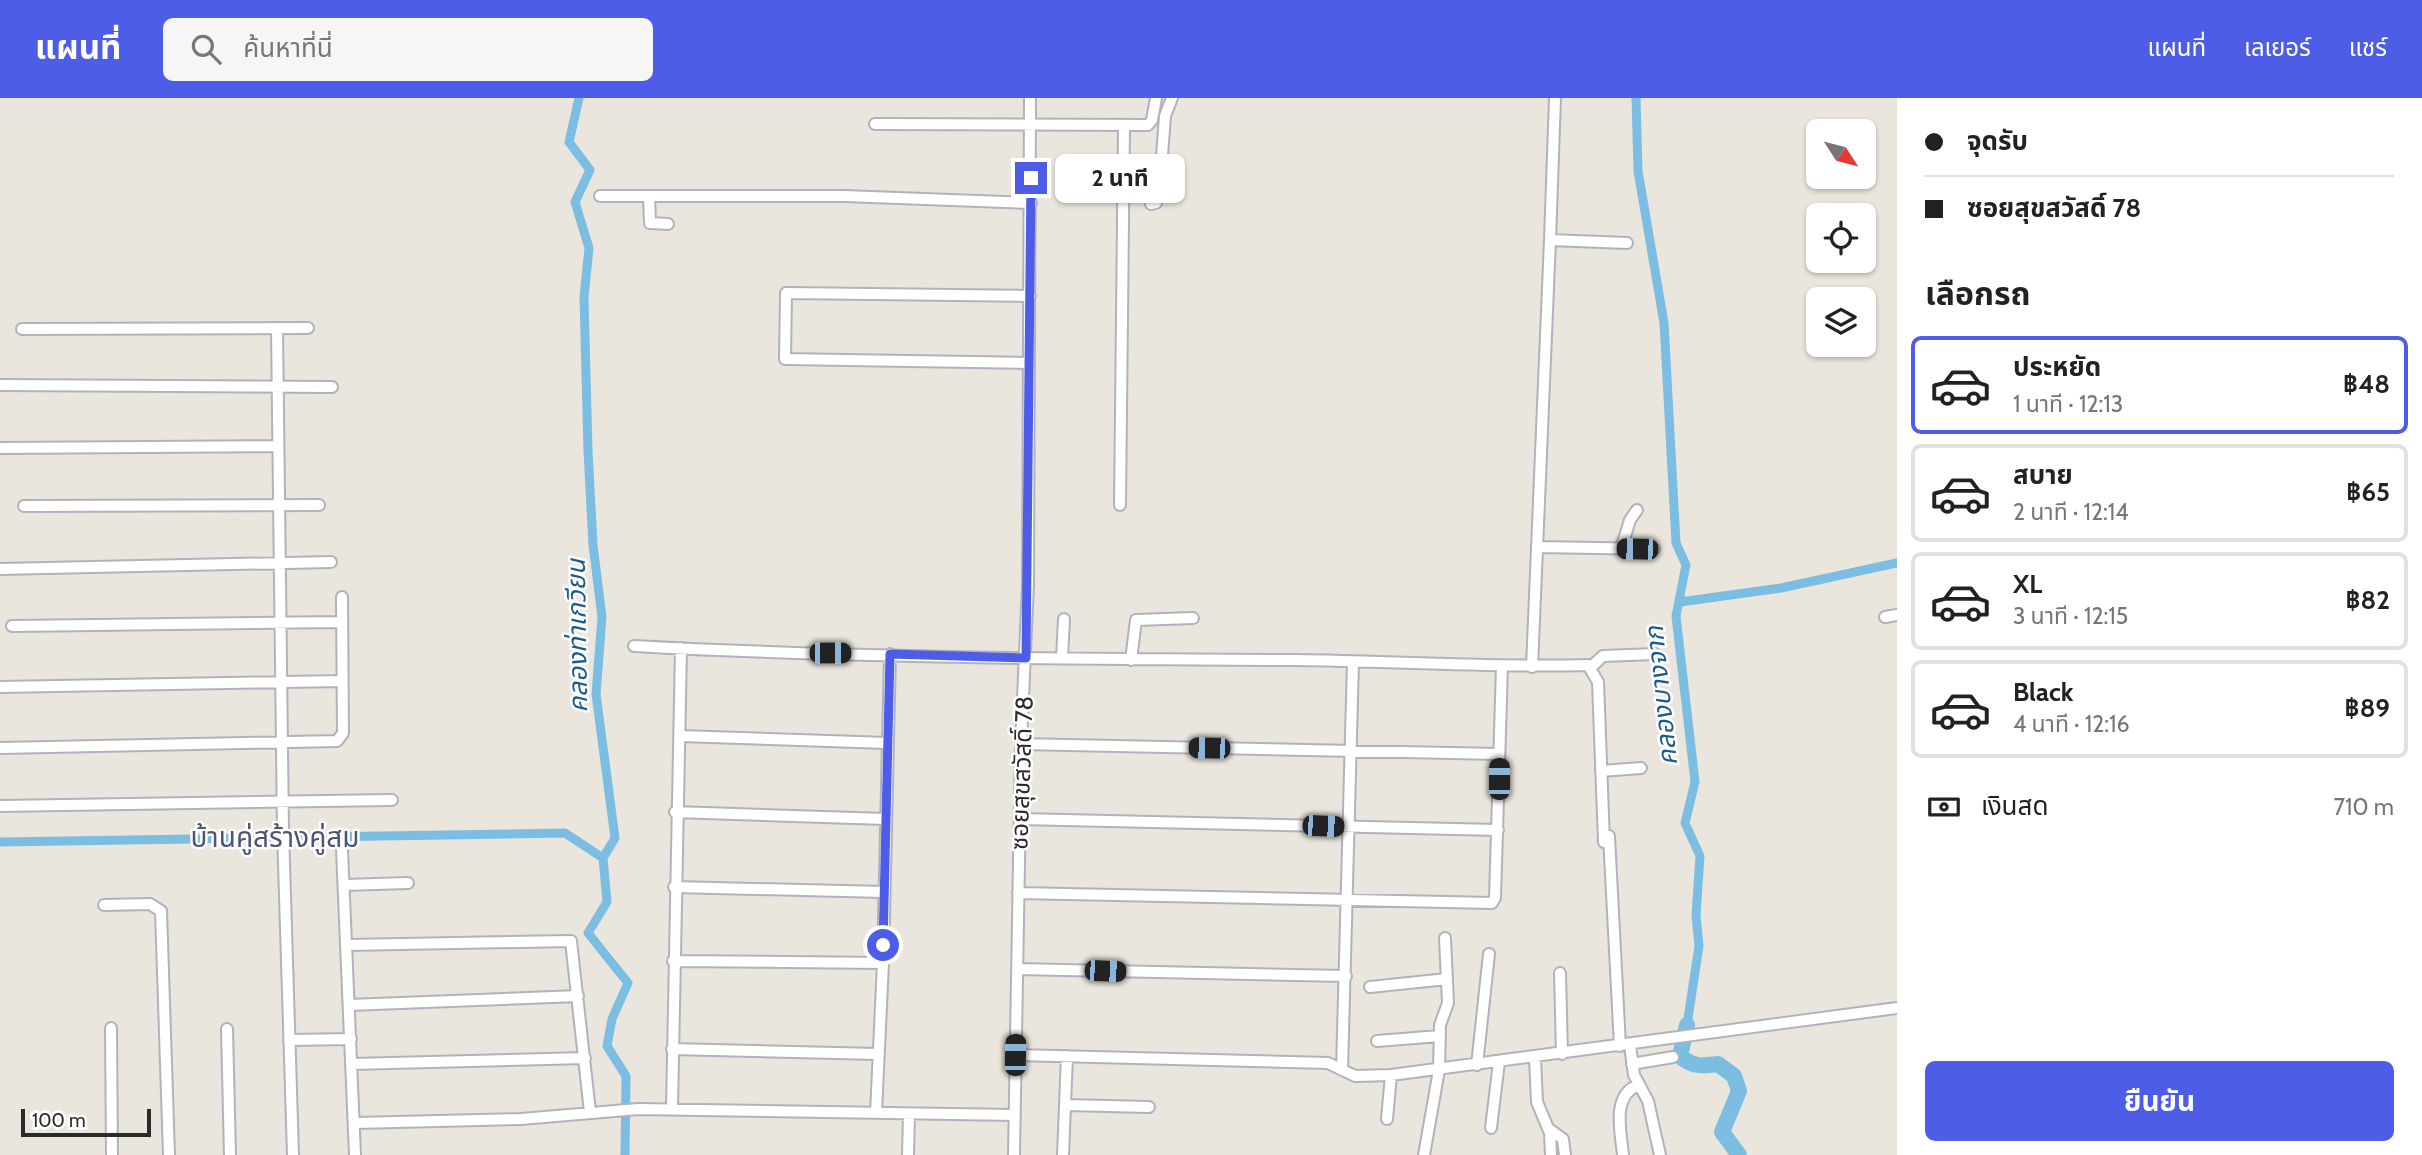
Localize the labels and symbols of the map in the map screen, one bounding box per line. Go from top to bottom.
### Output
north arrow [1806,119,1876,189]
callout: 2 นาที [1056,154,1185,202]
route end [1015,162,1047,194]
car [1616,538,1659,560]
water label: คลองท่าเกวียน [560,557,594,713]
water label: คลองบางจาก [1638,623,1684,767]
car [810,643,852,664]
street label: ซอยสุขสวัสดิ์ 78 [1004,695,1040,851]
car [1188,737,1231,759]
car [1489,758,1510,800]
car [1302,815,1345,837]
district label: บ้านคู่สร้างคู่สม [190,820,360,855]
route start [867,929,899,961]
car [1084,960,1127,982]
car [1005,1034,1026,1076]
scale bar [21,1106,150,1138]

